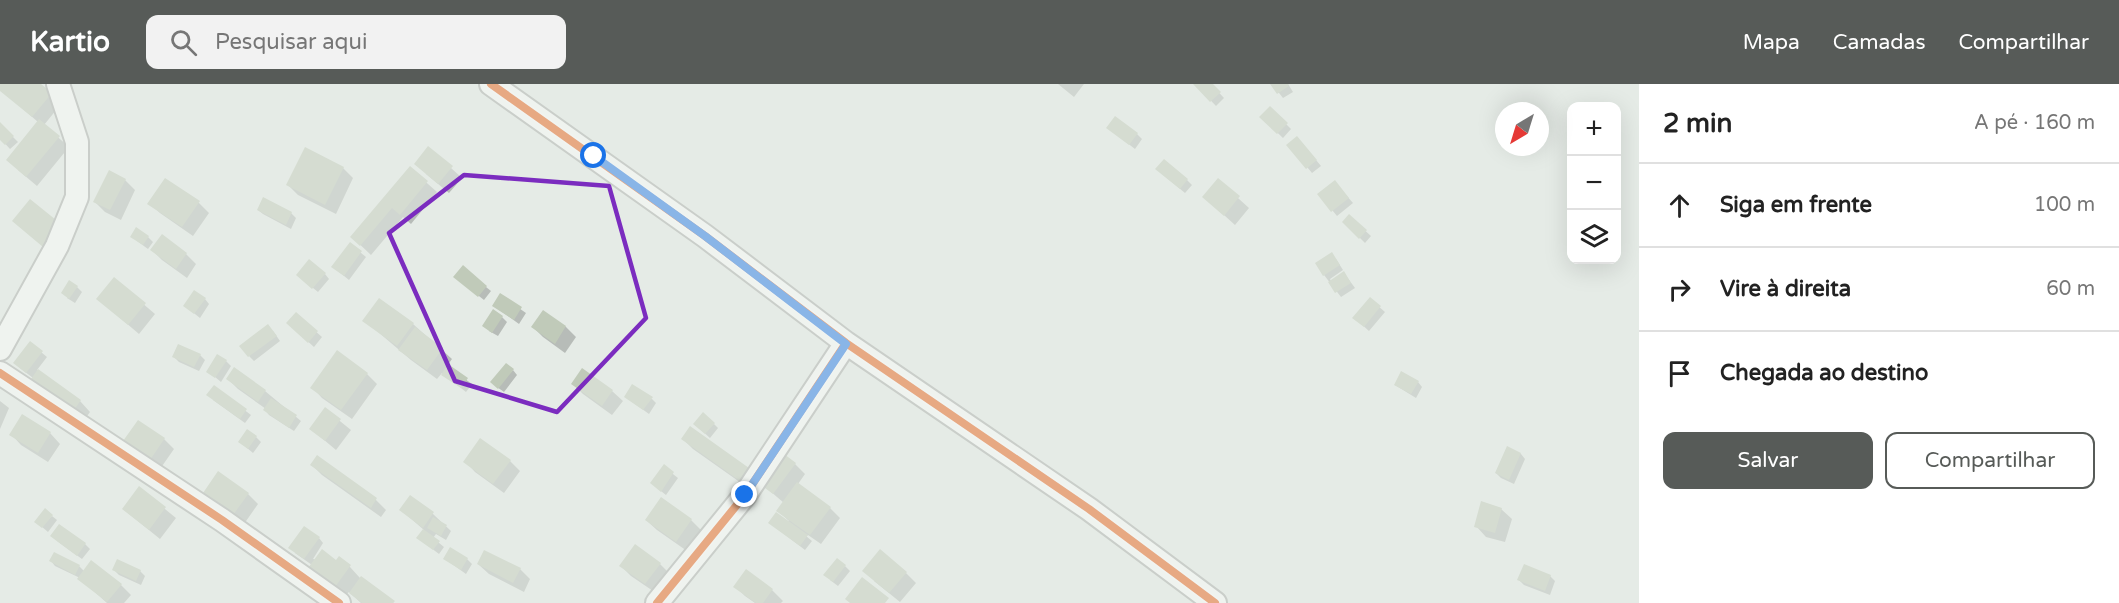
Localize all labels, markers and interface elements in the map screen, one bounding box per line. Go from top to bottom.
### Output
search box [146,15,566,69]
text: Kartio [30,25,110,59]
icon: search [167,26,200,59]
text: Pesquisar aqui [215,29,367,55]
text: Mapa [1743,30,1800,55]
text: Camadas [1833,30,1925,55]
text: Compartilhar [1958,30,2089,55]
north arrow [1495,102,1549,156]
map controls [1567,102,1621,264]
button: + [1567,102,1621,156]
text: 2 min [1663,108,1732,139]
text: A pé · 160 m [1974,111,2095,135]
route start [580,142,606,168]
button: − [1567,156,1621,210]
icon: ahead [1663,189,1696,222]
text: Siga em frente [1720,192,1872,218]
text: 100 m [2034,193,2095,217]
button: layers [1567,210,1621,264]
icon: right [1663,273,1696,306]
text: Vire à direita [1720,276,1851,302]
text: 60 m [2046,277,2095,301]
icon: arrive [1663,357,1696,390]
text: Chegada ao destino [1720,360,1928,386]
button: Salvar [1663,432,1873,489]
button: Compartilhar [1885,432,2095,489]
route end [731,481,757,507]

